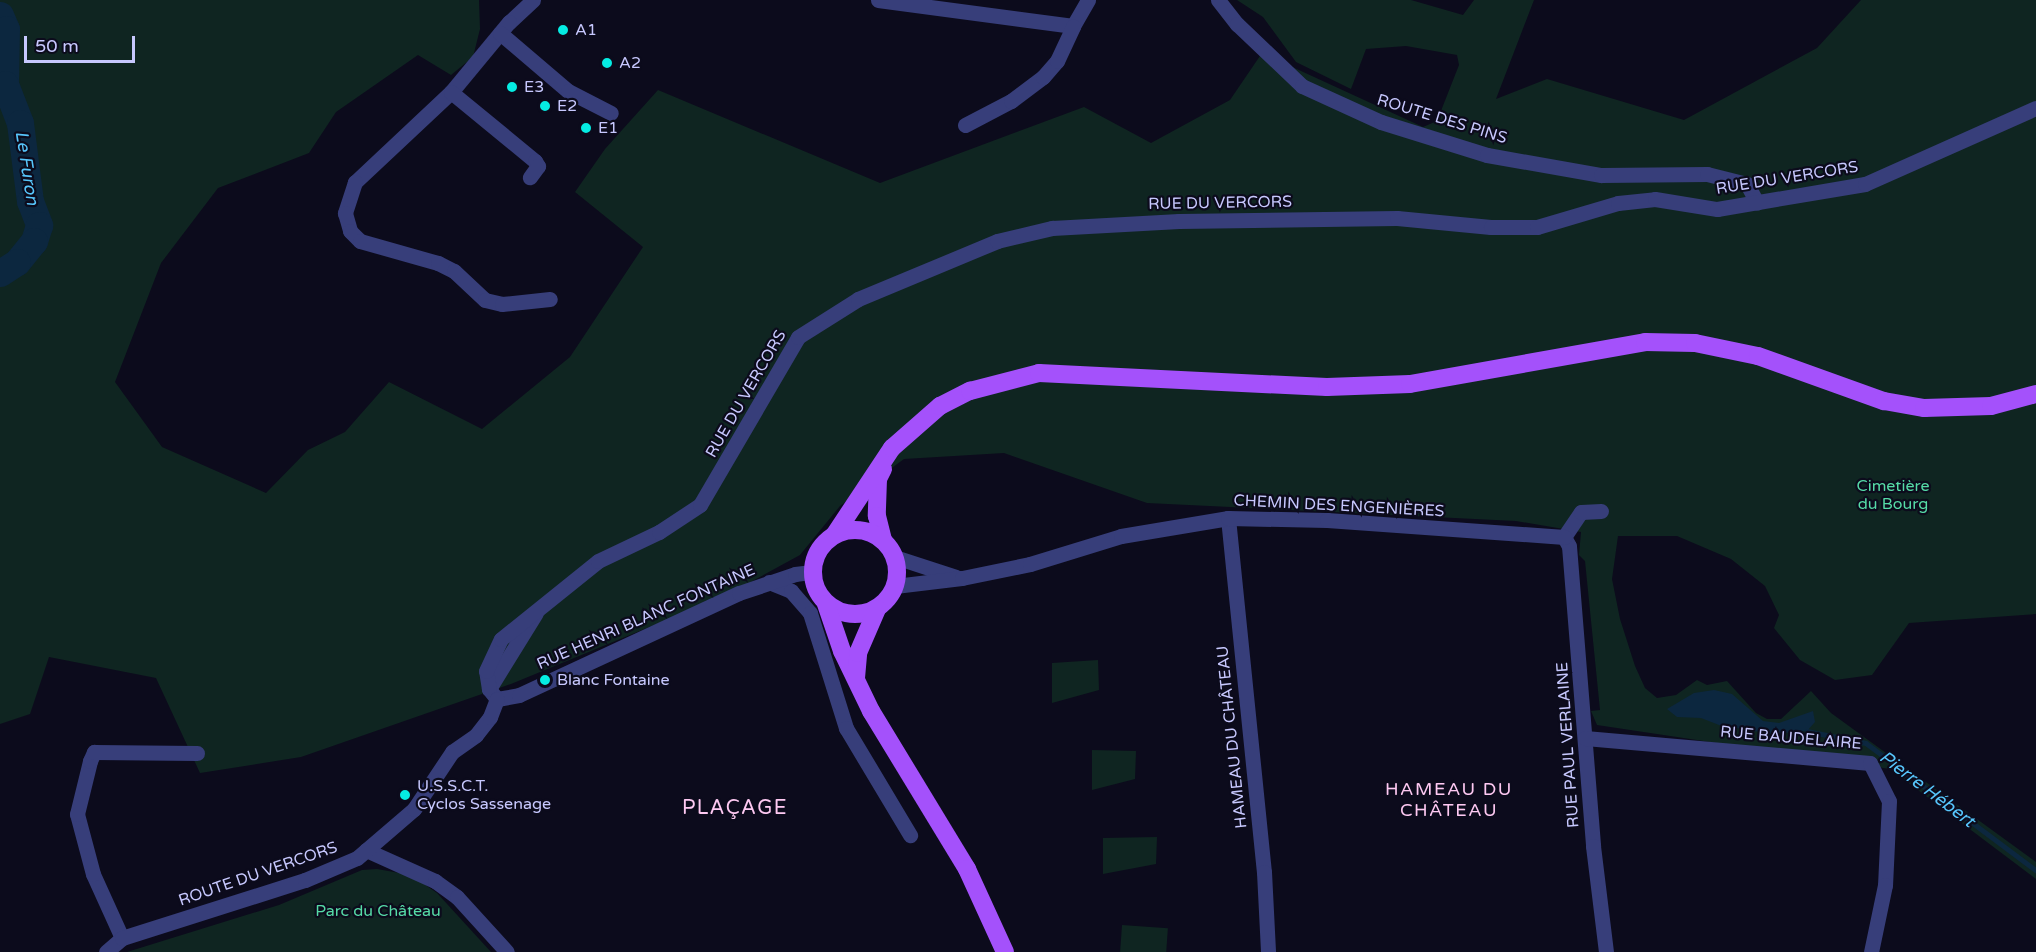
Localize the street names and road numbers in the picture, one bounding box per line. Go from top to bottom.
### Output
street label: ROUTE DES PINS [1375,90,1509,148]
street label: RUE DU VERCORS [1714,157,1860,199]
street label: RUE DU VERCORS [1148,192,1292,214]
street label: RUE DU VERCORS [702,327,790,461]
street label: CHEMIN DES ENGENIÈRES [1233,491,1445,521]
street label: RUE HENRI BLANC FONTAINE [534,560,758,674]
street label: HAMEAU DU CHÂTEAU [1213,645,1251,829]
street label: RUE PAUL VERLAINE [1553,661,1583,829]
street label: RUE BAUDELAIRE [1719,722,1863,754]
street label: ROUTE DU VERCORS [176,838,340,910]

